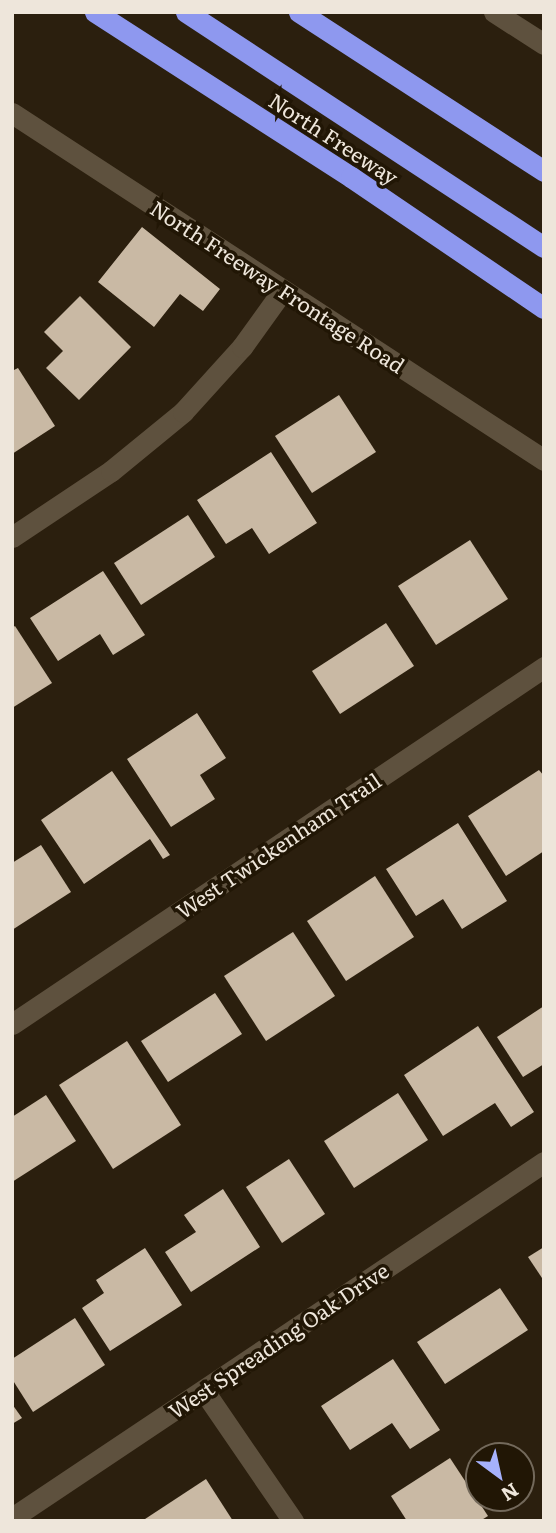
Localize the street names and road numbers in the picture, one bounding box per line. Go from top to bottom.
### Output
street label: North Freeway [265,87,403,189]
street label: North Freeway Frontage Road [146,194,410,378]
street label: West Twickenham Trail [171,767,385,923]
street label: West Spreading Oak Drive [163,1257,393,1423]

